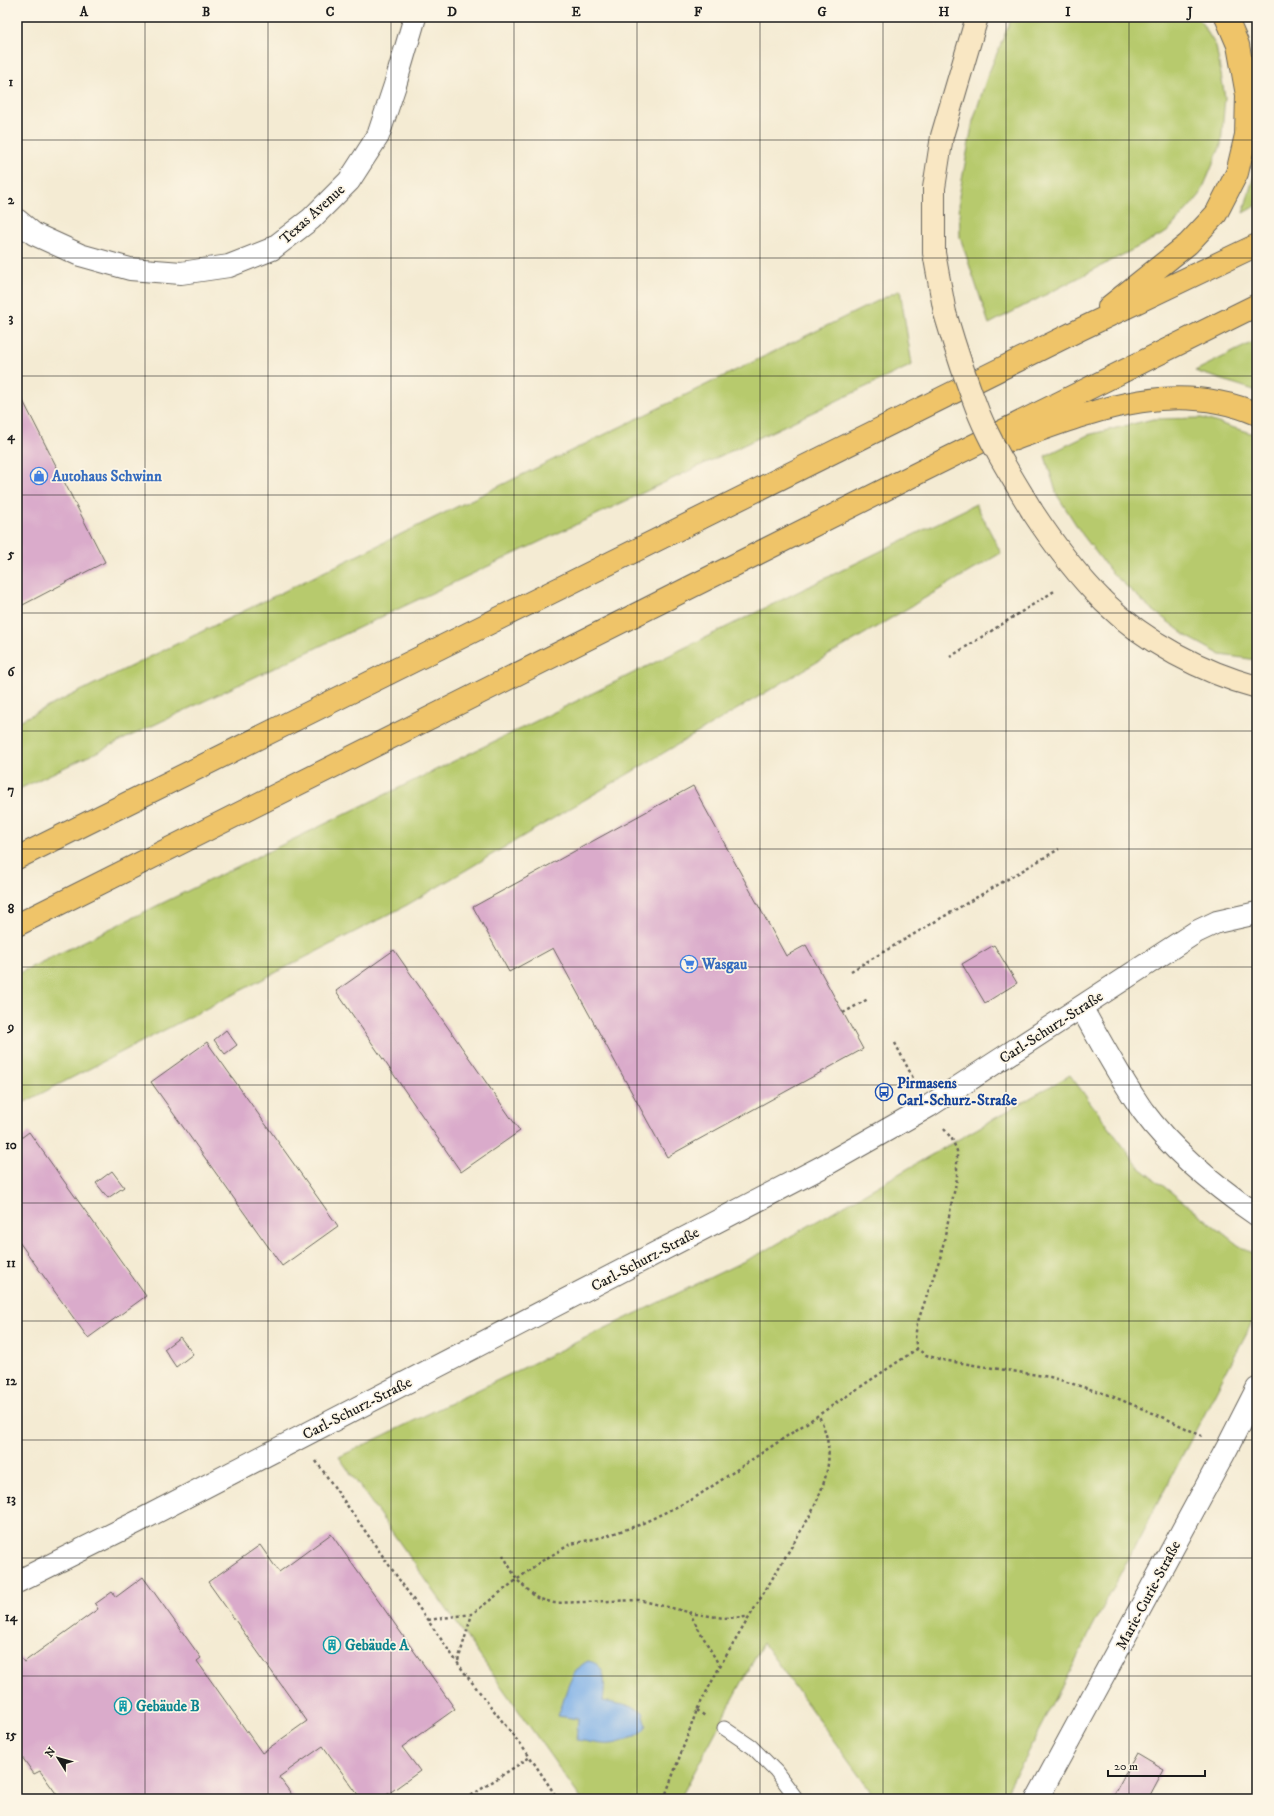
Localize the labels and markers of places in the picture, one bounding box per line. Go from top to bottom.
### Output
shop icon: Autohaus Schwinn [29,466,49,486]
place label: Autohaus Schwinn [51,467,162,486]
supermarket icon: Wasgau [679,954,699,974]
place label: Wasgau [701,955,748,974]
place label: Pirmasens Carl-Schurz-Straße [897,1074,1018,1110]
bus stop icon: Pirmasens Carl-Schurz-Straße [874,1082,894,1102]
building icon: Gebäude A [322,1635,342,1655]
place label: Gebäude A [345,1636,409,1655]
building icon: Gebäude B [113,1696,133,1716]
place label: Gebäude B [136,1697,200,1716]

